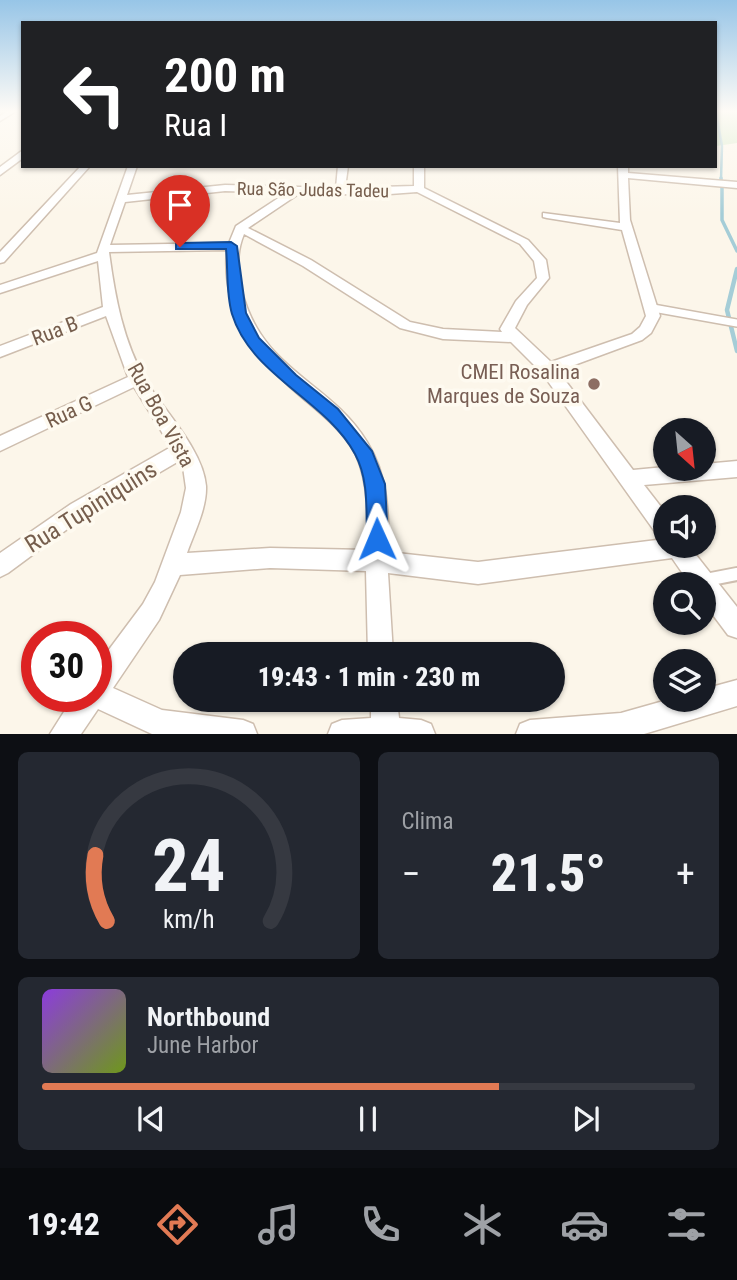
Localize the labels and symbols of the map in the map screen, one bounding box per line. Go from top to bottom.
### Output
pin [150,175,210,247]
street label: Rua São Judas Tadeu [237,178,389,201]
street label: Rua B [28,311,82,351]
street label: Rua Boa Vista [123,359,199,471]
place label: CMEI Rosalina Marques de Souza [427,360,580,408]
marker: CMEI Rosalina Marques de Souza [586,376,602,392]
street label: Rua G [42,391,96,433]
north arrow [653,418,716,481]
street label: Rua Tupiniquins [20,455,162,559]
position arrow [340,502,414,576]
speed limit sign: 30 [21,621,112,712]

